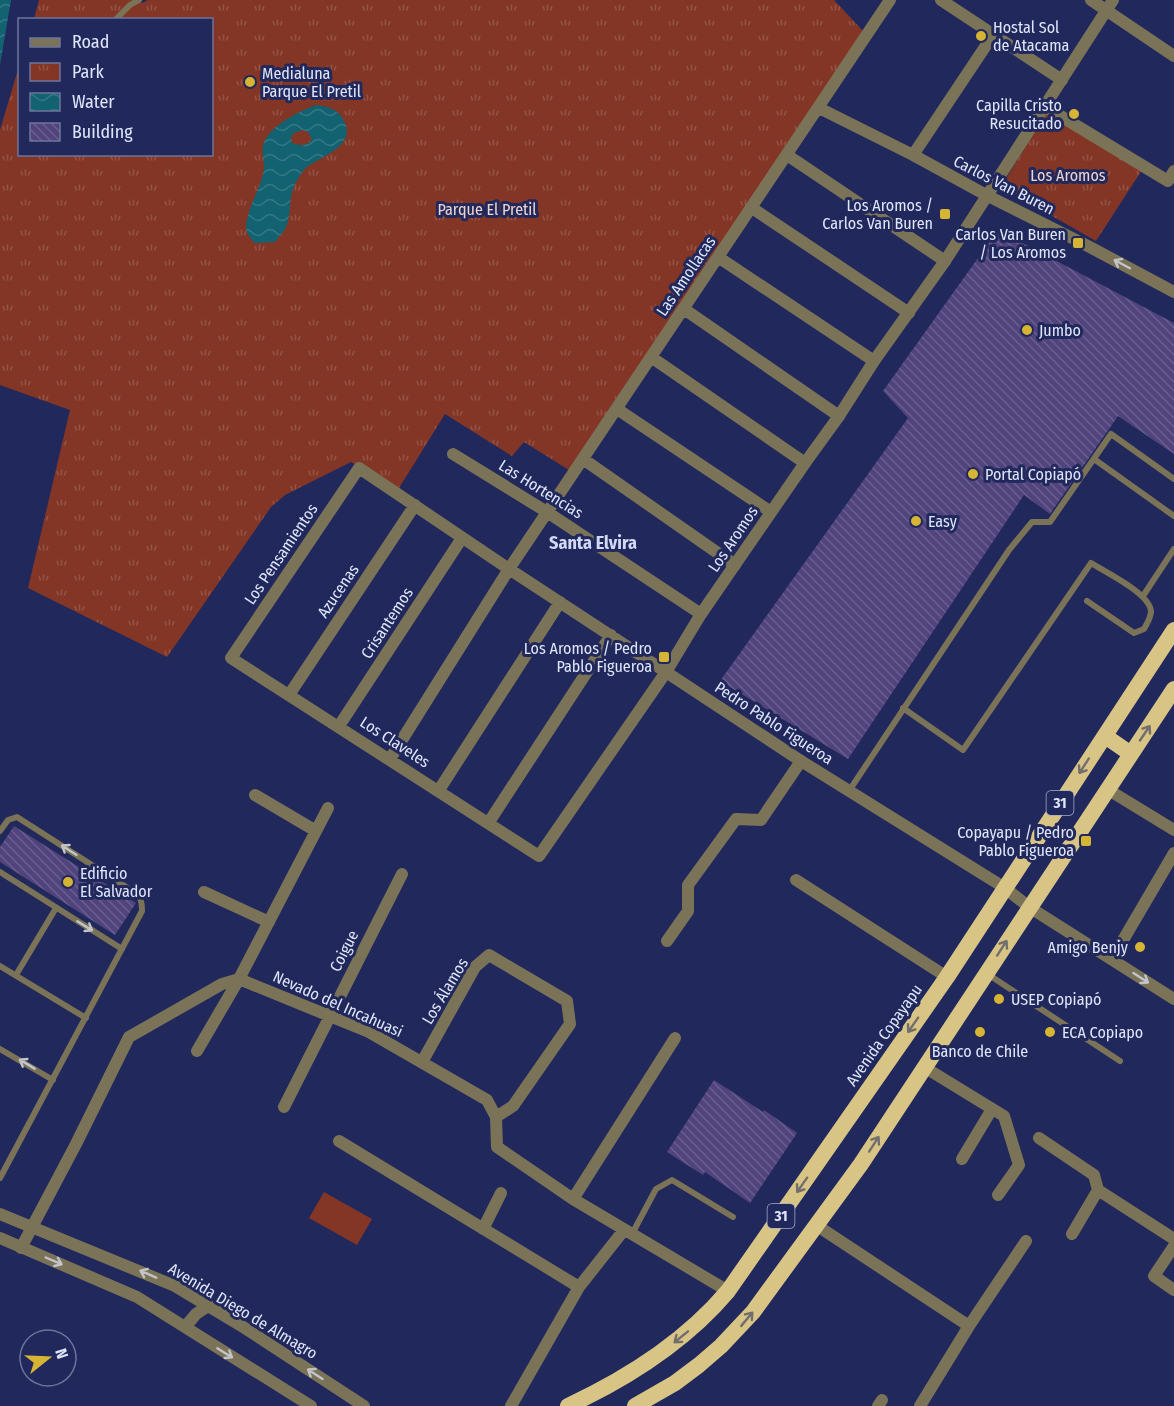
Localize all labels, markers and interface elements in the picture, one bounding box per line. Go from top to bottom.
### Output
legend [18,18,213,156]
place label: Hostal Sol de Atacama [993,18,1069,55]
marker: Hostal Sol de Atacama [974,29,988,43]
text: Road [72,31,109,53]
text: Park [72,61,105,83]
place label: Medialuna Parque El Pretil [262,64,361,101]
marker: Medialuna Parque El Pretil [243,75,257,89]
text: Water [72,91,115,113]
place label: Capilla Cristo Resucitado [976,96,1062,133]
marker: Capilla Cristo Resucitado [1067,107,1081,121]
text: Building [72,121,133,143]
street label: Carlos Van Buren [950,151,1058,219]
park label: Los Aromos [1030,166,1106,185]
place label: Los Aromos / Carlos Van Buren [822,196,933,233]
park label: Parque El Pretil [437,200,537,219]
marker: Los Aromos / Carlos Van Buren [938,207,952,221]
place label: Carlos Van Buren / Los Aromos [955,225,1066,262]
street label: Las Amollacas [652,232,720,319]
marker: Carlos Van Buren / Los Aromos [1071,236,1085,250]
one-way arrow [1114,258,1132,269]
place label: Jumbo [1039,321,1081,340]
marker: Jumbo [1020,323,1034,337]
street label: Las Hortencias [495,456,587,523]
place label: Portal Copiapó [985,465,1081,484]
marker: Portal Copiapó [966,467,980,481]
street label: Los Pensamientos [240,500,322,608]
street label: Los Aromos [704,502,762,576]
place label: Easy [928,512,958,531]
marker: Easy [909,514,923,528]
district label: Santa Elvira [549,532,637,554]
street label: Azucenas [313,561,363,621]
street label: Crisantemos [357,584,417,662]
place label: Los Aromos / Pedro Pablo Figueroa [524,639,652,676]
marker: Los Aromos / Pedro Pablo Figueroa [657,650,671,664]
street label: Pedro Pablo Figueroa [711,678,837,768]
street label: Los Claveles [357,712,434,772]
one-way arrow [1139,725,1151,742]
one-way arrow [1078,758,1091,775]
road number: 31 [1046,791,1074,815]
place label: Copayapu / Pedro Pablo Figueroa [957,823,1074,860]
marker: Copayapu / Pedro Pablo Figueroa [1079,834,1093,848]
one-way arrow [61,844,78,856]
place label: Edificio El Salvador [80,864,153,901]
marker: Edificio El Salvador [61,875,75,889]
one-way arrow [76,920,93,932]
street label: Coigue [326,927,362,975]
place label: Amigo Benjy [1048,938,1129,957]
one-way arrow [996,940,1008,957]
marker: Amigo Benjy [1133,940,1147,954]
street label: Los Álamos [418,954,472,1027]
street label: Nevado del Incahuasi [270,967,406,1041]
one-way arrow [1132,972,1149,984]
street label: Avenida Copayapu [842,980,926,1090]
place label: USEP Copiapó [1011,990,1101,1009]
marker: USEP Copiapó [992,992,1006,1006]
one-way arrow [907,1016,919,1032]
place label: ECA Copiapo [1062,1023,1143,1042]
marker: Banco de Chile [973,1025,987,1039]
marker: ECA Copiapo [1043,1025,1057,1039]
place label: Banco de Chile [932,1042,1028,1061]
one-way arrow [19,1058,36,1070]
one-way arrow [868,1136,880,1153]
one-way arrow [796,1176,808,1192]
road number: 31 [768,1204,794,1228]
one-way arrow [44,1256,62,1267]
street label: Avenida Diego de Almagro [165,1259,321,1363]
one-way arrow [139,1267,157,1279]
one-way arrow [740,1312,754,1327]
north arrow [18,1328,78,1388]
one-way arrow [674,1330,690,1343]
text: N [51,1346,72,1361]
one-way arrow [217,1346,234,1359]
one-way arrow [307,1368,323,1380]

